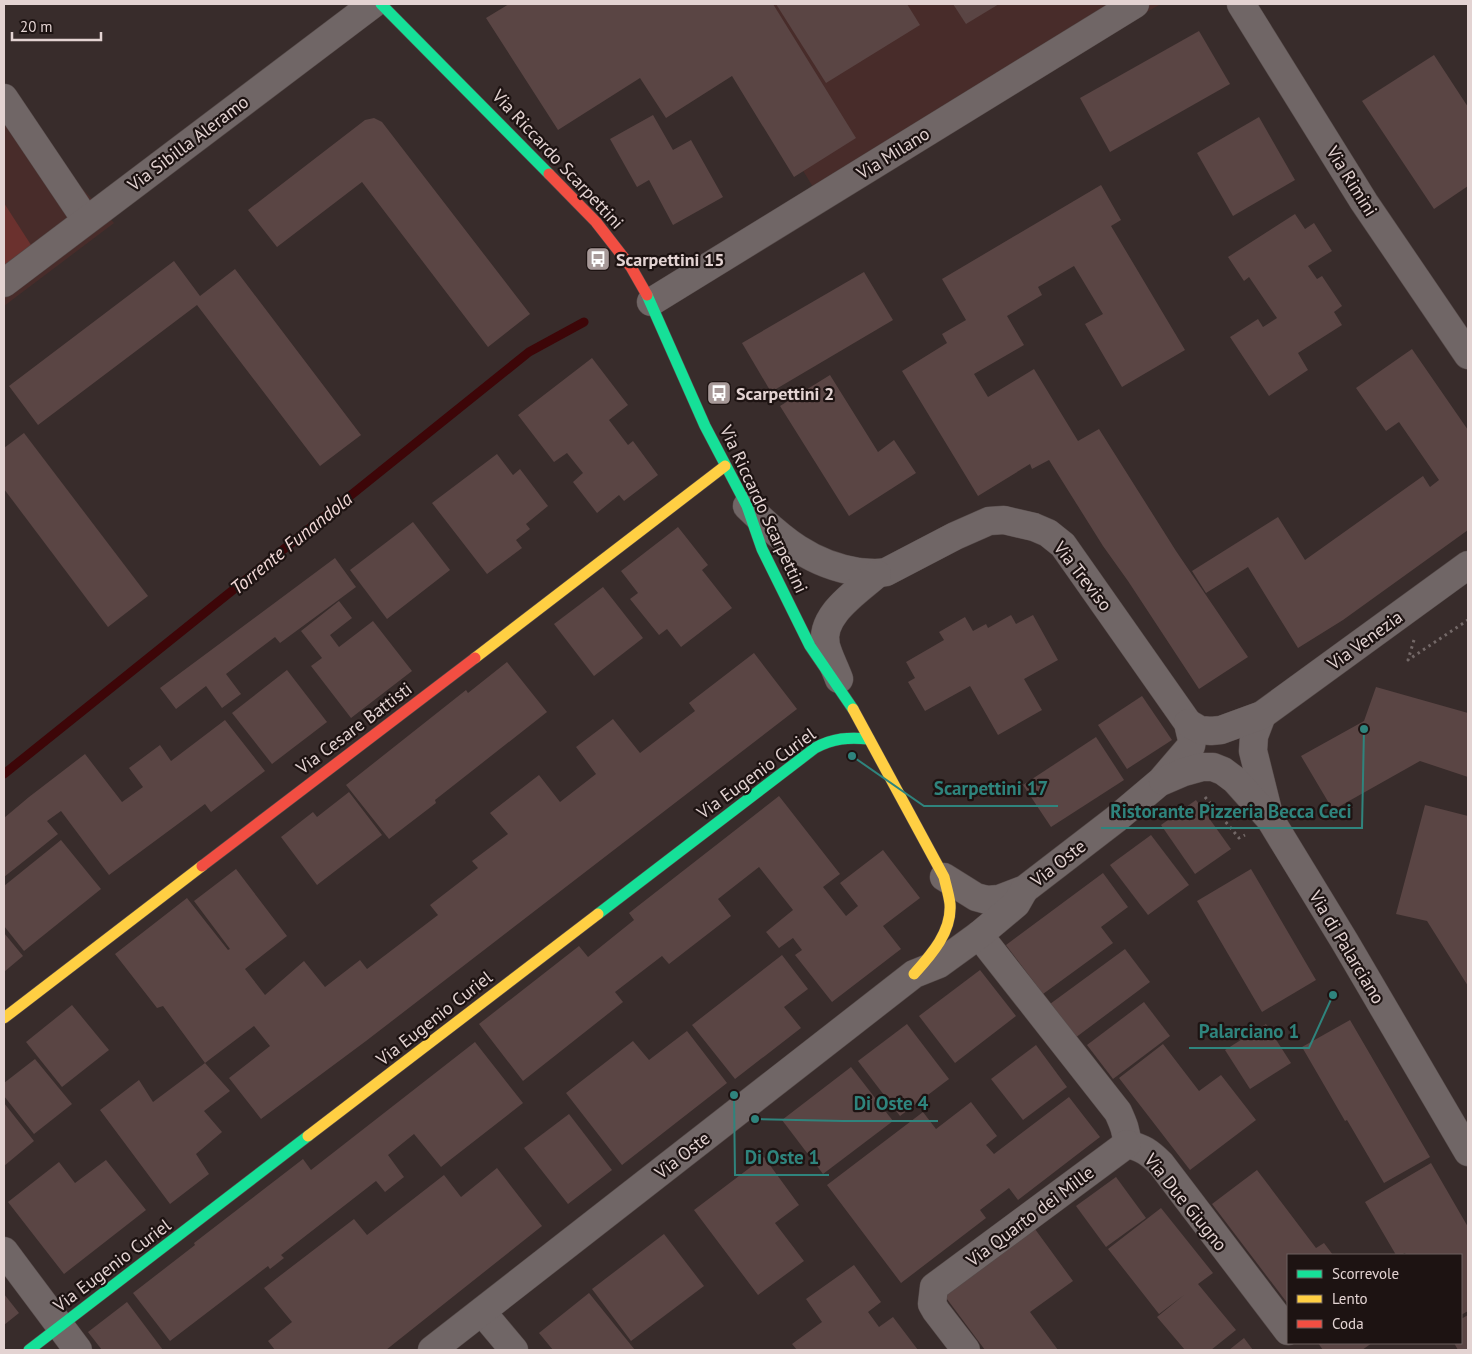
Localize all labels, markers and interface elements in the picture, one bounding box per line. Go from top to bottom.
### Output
scale bar [12,10,101,42]
text: 20 m [20,17,53,36]
street label: Via Riccardo Scarpettini [487,84,629,234]
street label: Via Sibilla Aleramo [122,90,253,197]
street label: Via Milano [851,122,934,185]
street label: Via Rimini [1321,141,1383,220]
bus stop icon: Scarpettini 15 [585,246,611,272]
place label: Scarpettini 15 [616,248,724,271]
bus stop icon: Scarpettini 2 [706,380,732,406]
place label: Scarpettini 2 [736,382,834,405]
street label: Via Riccardo Scarpettini [715,420,813,597]
water label: Torrente Funandola [225,486,357,600]
street label: Via Treviso [1048,536,1117,615]
street label: Via Venezia [1322,605,1407,676]
street label: Via Cesare Battisti [291,677,416,780]
street label: Via Eugenio Curiel [691,722,820,824]
callout: Scarpettini 17 [924,772,1058,806]
text: Scarpettini 17 [934,776,1048,800]
callout: Ristorante Pizzeria Becca Ceci [1101,794,1362,828]
text: Ristorante Pizzeria Becca Ceci [1110,799,1352,823]
street label: Via Oste [1025,834,1090,892]
street label: Via di Palarciano [1304,885,1390,1008]
street label: Via Eugenio Curiel [371,965,497,1071]
callout: Palarciano 1 [1189,1014,1309,1048]
text: Palarciano 1 [1199,1019,1299,1043]
callout: Di Oste 4 [843,1087,938,1121]
text: Di Oste 4 [854,1091,928,1115]
street label: Via Oste [649,1126,714,1184]
callout: Di Oste 1 [735,1141,829,1175]
text: Di Oste 1 [745,1145,819,1169]
street label: Via Due Giugno [1139,1148,1232,1255]
street label: Via Quarto dei Mille [961,1160,1098,1272]
street label: Via Eugenio Curiel [48,1213,176,1317]
legend [1287,1254,1462,1344]
text: Scorrevole [1332,1264,1399,1283]
text: Lento [1332,1289,1368,1308]
text: Coda [1332,1314,1364,1333]

